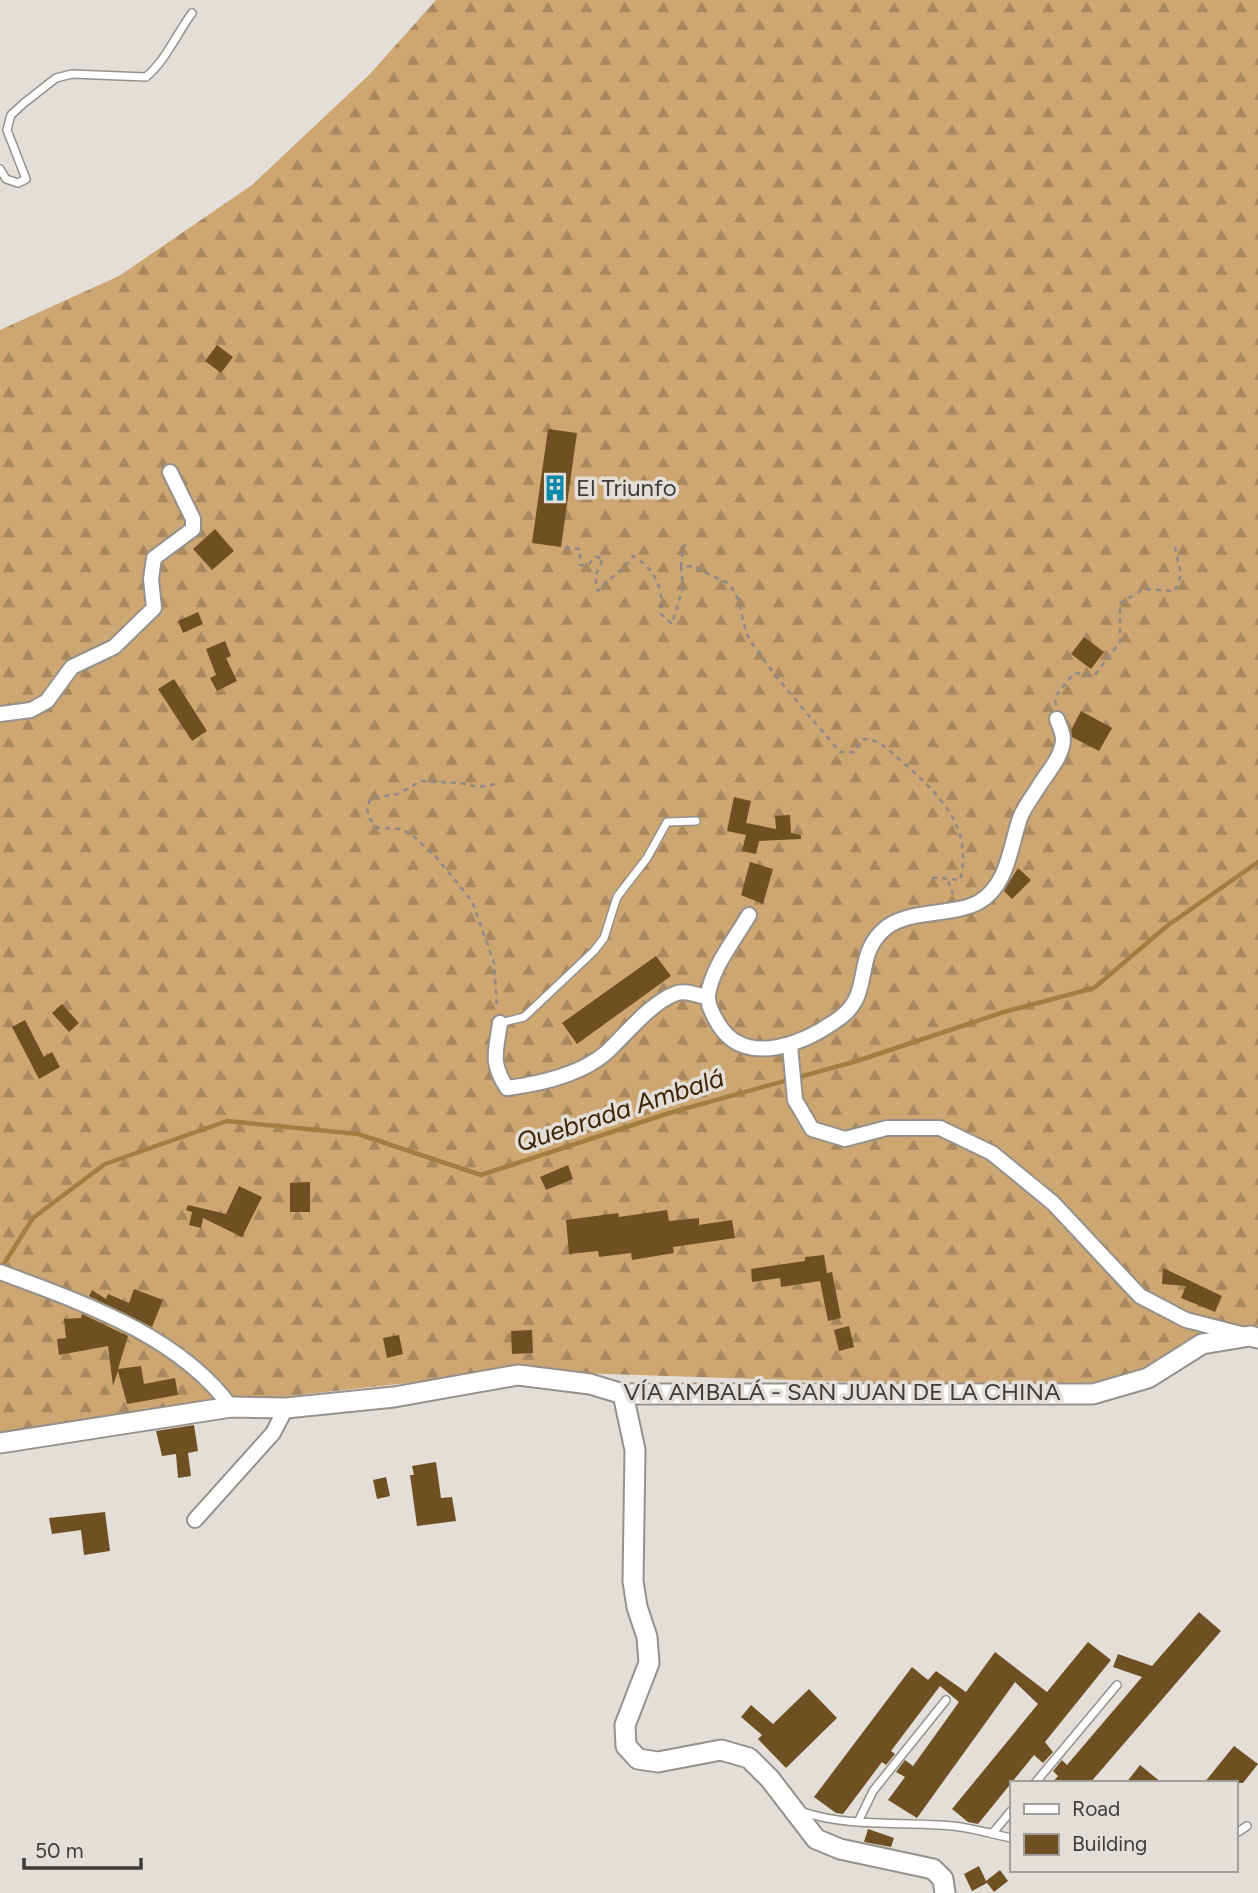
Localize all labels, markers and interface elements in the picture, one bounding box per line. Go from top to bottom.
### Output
building icon: El Triunfo [540,473,570,503]
place label: El Triunfo [576,473,677,502]
water label: Quebrada Ambalá [512,1061,728,1159]
street label: VÍA AMBALÁ - SAN JUAN DE LA CHINA [624,1377,1061,1406]
legend [1010,1781,1237,1872]
text: Road [1072,1796,1120,1821]
scale bar [24,1826,142,1870]
text: Building [1072,1831,1147,1856]
text: 50 m [35,1838,84,1863]

